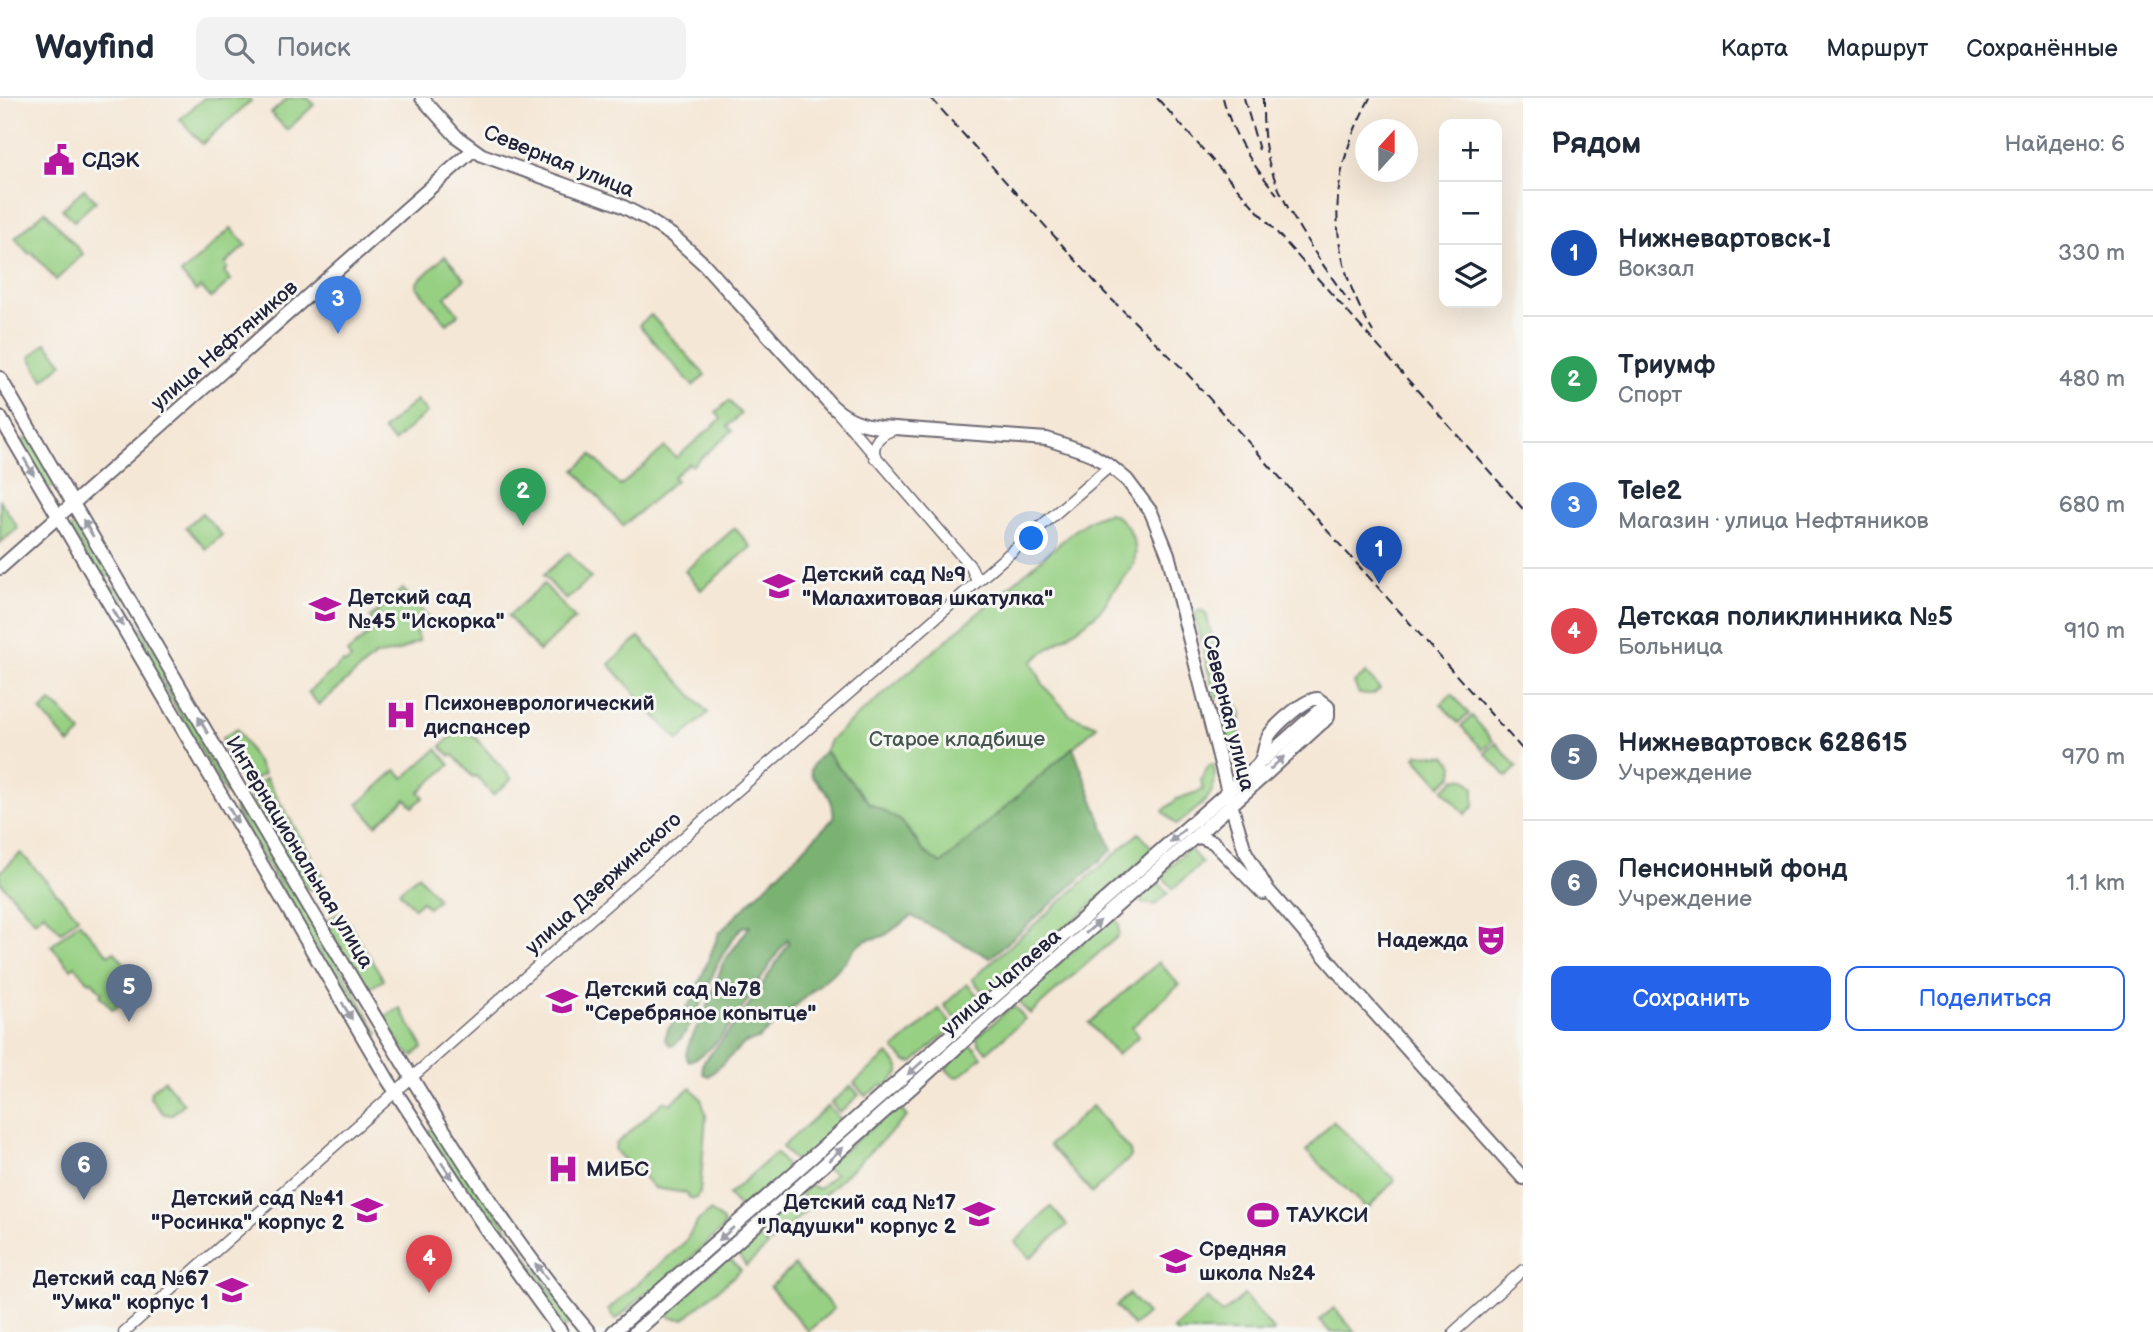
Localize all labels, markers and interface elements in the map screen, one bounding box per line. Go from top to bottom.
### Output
search box [196,17,686,80]
text: Wayfind [35,28,154,68]
icon: search [220,29,258,67]
text: Поиск [276,33,351,64]
text: Карта [1721,34,1788,63]
text: Маршрут [1826,34,1928,63]
text: Сохранённые [1966,34,2118,63]
north arrow [1355,119,1418,182]
map controls [1439,119,1502,308]
button: + [1439,119,1502,182]
street label: Северная улица [480,120,638,203]
text: Рядом [1551,126,1641,162]
text: Найдено: 6 [2004,130,2125,158]
public building icon: СДЭК [42,143,76,177]
place label: СДЭК [82,148,140,173]
button: − [1439,182,1502,245]
text: Нижневартовск-I [1618,224,1831,255]
text: 1 [1569,239,1579,267]
text: 330 m [2058,239,2125,267]
button: layers [1439,245,1502,308]
text: Вокзал [1618,255,1695,283]
street label: улица Нефтяников [146,275,303,416]
pin: 3 [315,276,361,334]
text: Триумф [1618,350,1716,381]
text: 2 [1567,365,1581,393]
text: 480 m [2059,365,2125,393]
text: Спорт [1618,381,1682,409]
one-way arrow [23,458,35,477]
pin: 2 [500,468,546,526]
text: Tele2 [1618,476,1682,507]
text: 3 [1567,491,1581,519]
text: 680 m [2059,491,2125,519]
text: Магазин · улица Нефтяников [1618,507,1928,535]
one-way arrow [82,519,94,538]
your location [1014,521,1048,555]
pin: 1 [1356,526,1402,584]
place label: Детский сад №9 "Малахитовая шкатулка" [802,562,1053,611]
school or university icon: Детский сад №9 "Малахитовая шкатулка" [762,569,796,603]
place label: Детский сад №45 "Искорка" [348,585,505,634]
school or university icon: Детский сад №45 "Искорка" [308,592,342,626]
text: Детская поликлинника №5 [1618,602,1953,633]
one-way arrow [112,609,124,628]
text: 4 [1567,617,1581,645]
text: 910 m [2064,617,2125,645]
street label: Северная улица [1197,632,1260,794]
text: Больница [1618,633,1723,661]
place label: Психоневрологический диспансер [423,691,655,740]
hospital icon: Психоневрологический диспансер [384,698,418,732]
one-way arrow [197,715,209,734]
park label: Старое кладбище [869,727,1046,752]
text: Нижневартовск 628615 [1618,728,1907,759]
street label: Интернациональная улица [220,732,379,973]
text: 5 [1567,743,1581,771]
text: 970 m [2062,743,2125,771]
one-way arrow [1268,756,1285,772]
text: Учреждение [1618,759,1752,787]
one-way arrow [227,805,239,825]
street label: улица Дзержинского [520,807,686,960]
one-way arrow [1168,828,1186,844]
text: Пенсионный фонд [1618,854,1847,885]
text: 6 [1567,869,1581,897]
text: 1.1 km [2066,869,2125,897]
text: Учреждение [1618,885,1752,913]
one-way arrow [1084,919,1102,935]
street label: улица Чапаева [937,923,1067,1041]
theatre icon: Надежда [1474,923,1508,957]
place label: Надежда [1377,928,1469,953]
pin: 5 [106,964,152,1022]
button: Сохранить [1551,966,1831,1031]
button: Поделиться [1845,966,2125,1031]
place label: Детский сад №78 "Серебряное копытце" [585,977,816,1026]
school or university icon: Детский сад №78 "Серебряное копытце" [545,984,579,1018]
one-way arrow [341,1002,354,1021]
one-way arrow [906,1060,924,1076]
pin: 6 [61,1142,107,1200]
one-way arrow [827,1146,845,1162]
hospital icon: МИБС [546,1152,580,1186]
place label: МИБС [586,1157,649,1182]
one-way arrow [440,1162,454,1180]
place label: Детский сад №41 "Росинка" корпус 2 [151,1186,344,1235]
place label: Детский сад №17 "Ладушки" корпус 2 [757,1190,956,1239]
school or university icon: Детский сад №41 "Росинка" корпус 2 [350,1193,384,1227]
school or university icon: Детский сад №17 "Ладушки" корпус 2 [962,1197,996,1231]
sports icon: ТАУКСИ [1246,1198,1280,1232]
place label: ТАУКСИ [1286,1203,1369,1228]
one-way arrow [717,1226,734,1241]
pin: 4 [406,1235,452,1293]
place label: Средняя школа №24 [1199,1237,1316,1286]
school or university icon: Средняя школа №24 [1159,1244,1193,1278]
one-way arrow [534,1263,549,1281]
place label: Детский сад №67 "Умка" корпус 1 [33,1266,209,1315]
school or university icon: Детский сад №67 "Умка" корпус 1 [215,1273,249,1307]

